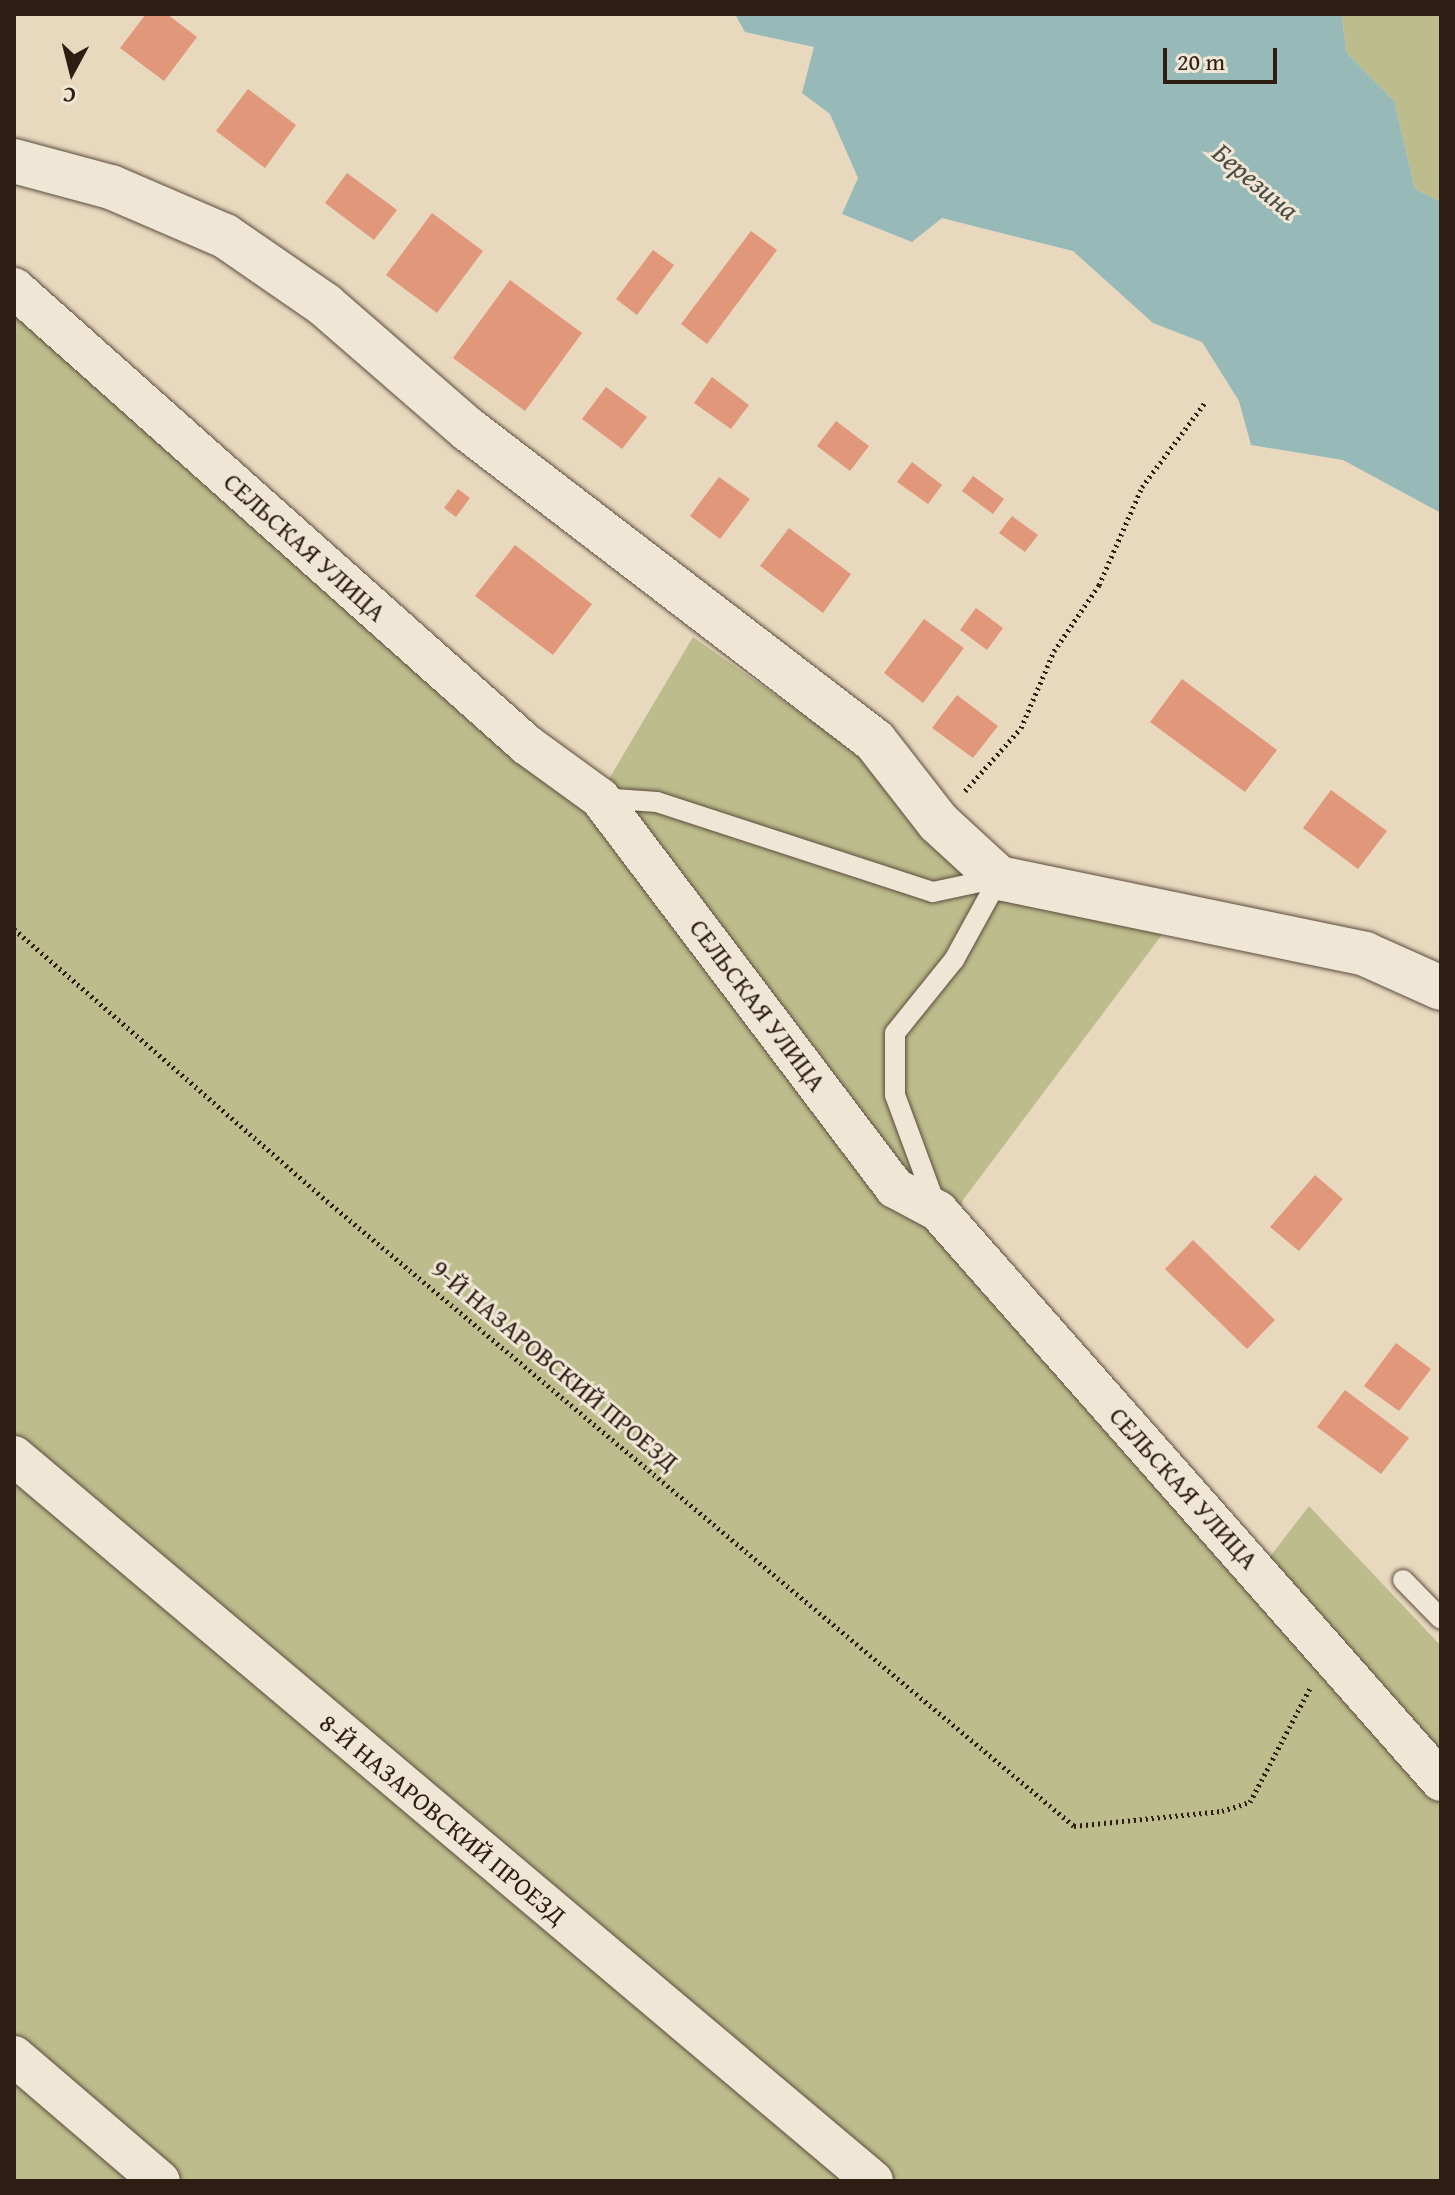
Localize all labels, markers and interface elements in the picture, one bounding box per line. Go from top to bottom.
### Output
north arrow [32,32,112,112]
scale bar [1167,32,1281,82]
text: 20 m [1177,44,1225,79]
text: С [61,79,77,112]
water label: Березина [1206,135,1306,227]
street label: СЕЛЬСКАЯ УЛИЦА [217,466,393,628]
street label: СЕЛЬСКАЯ УЛИЦА [683,913,833,1097]
street label: 9-Й НАЗАРОВСКИЙ ПРОЕЗД [425,1253,685,1477]
street label: СЕЛЬСКАЯ УЛИЦА [1103,1400,1265,1576]
street label: 8-Й НАЗАРОВСКИЙ ПРОЕЗД [313,1707,573,1931]

